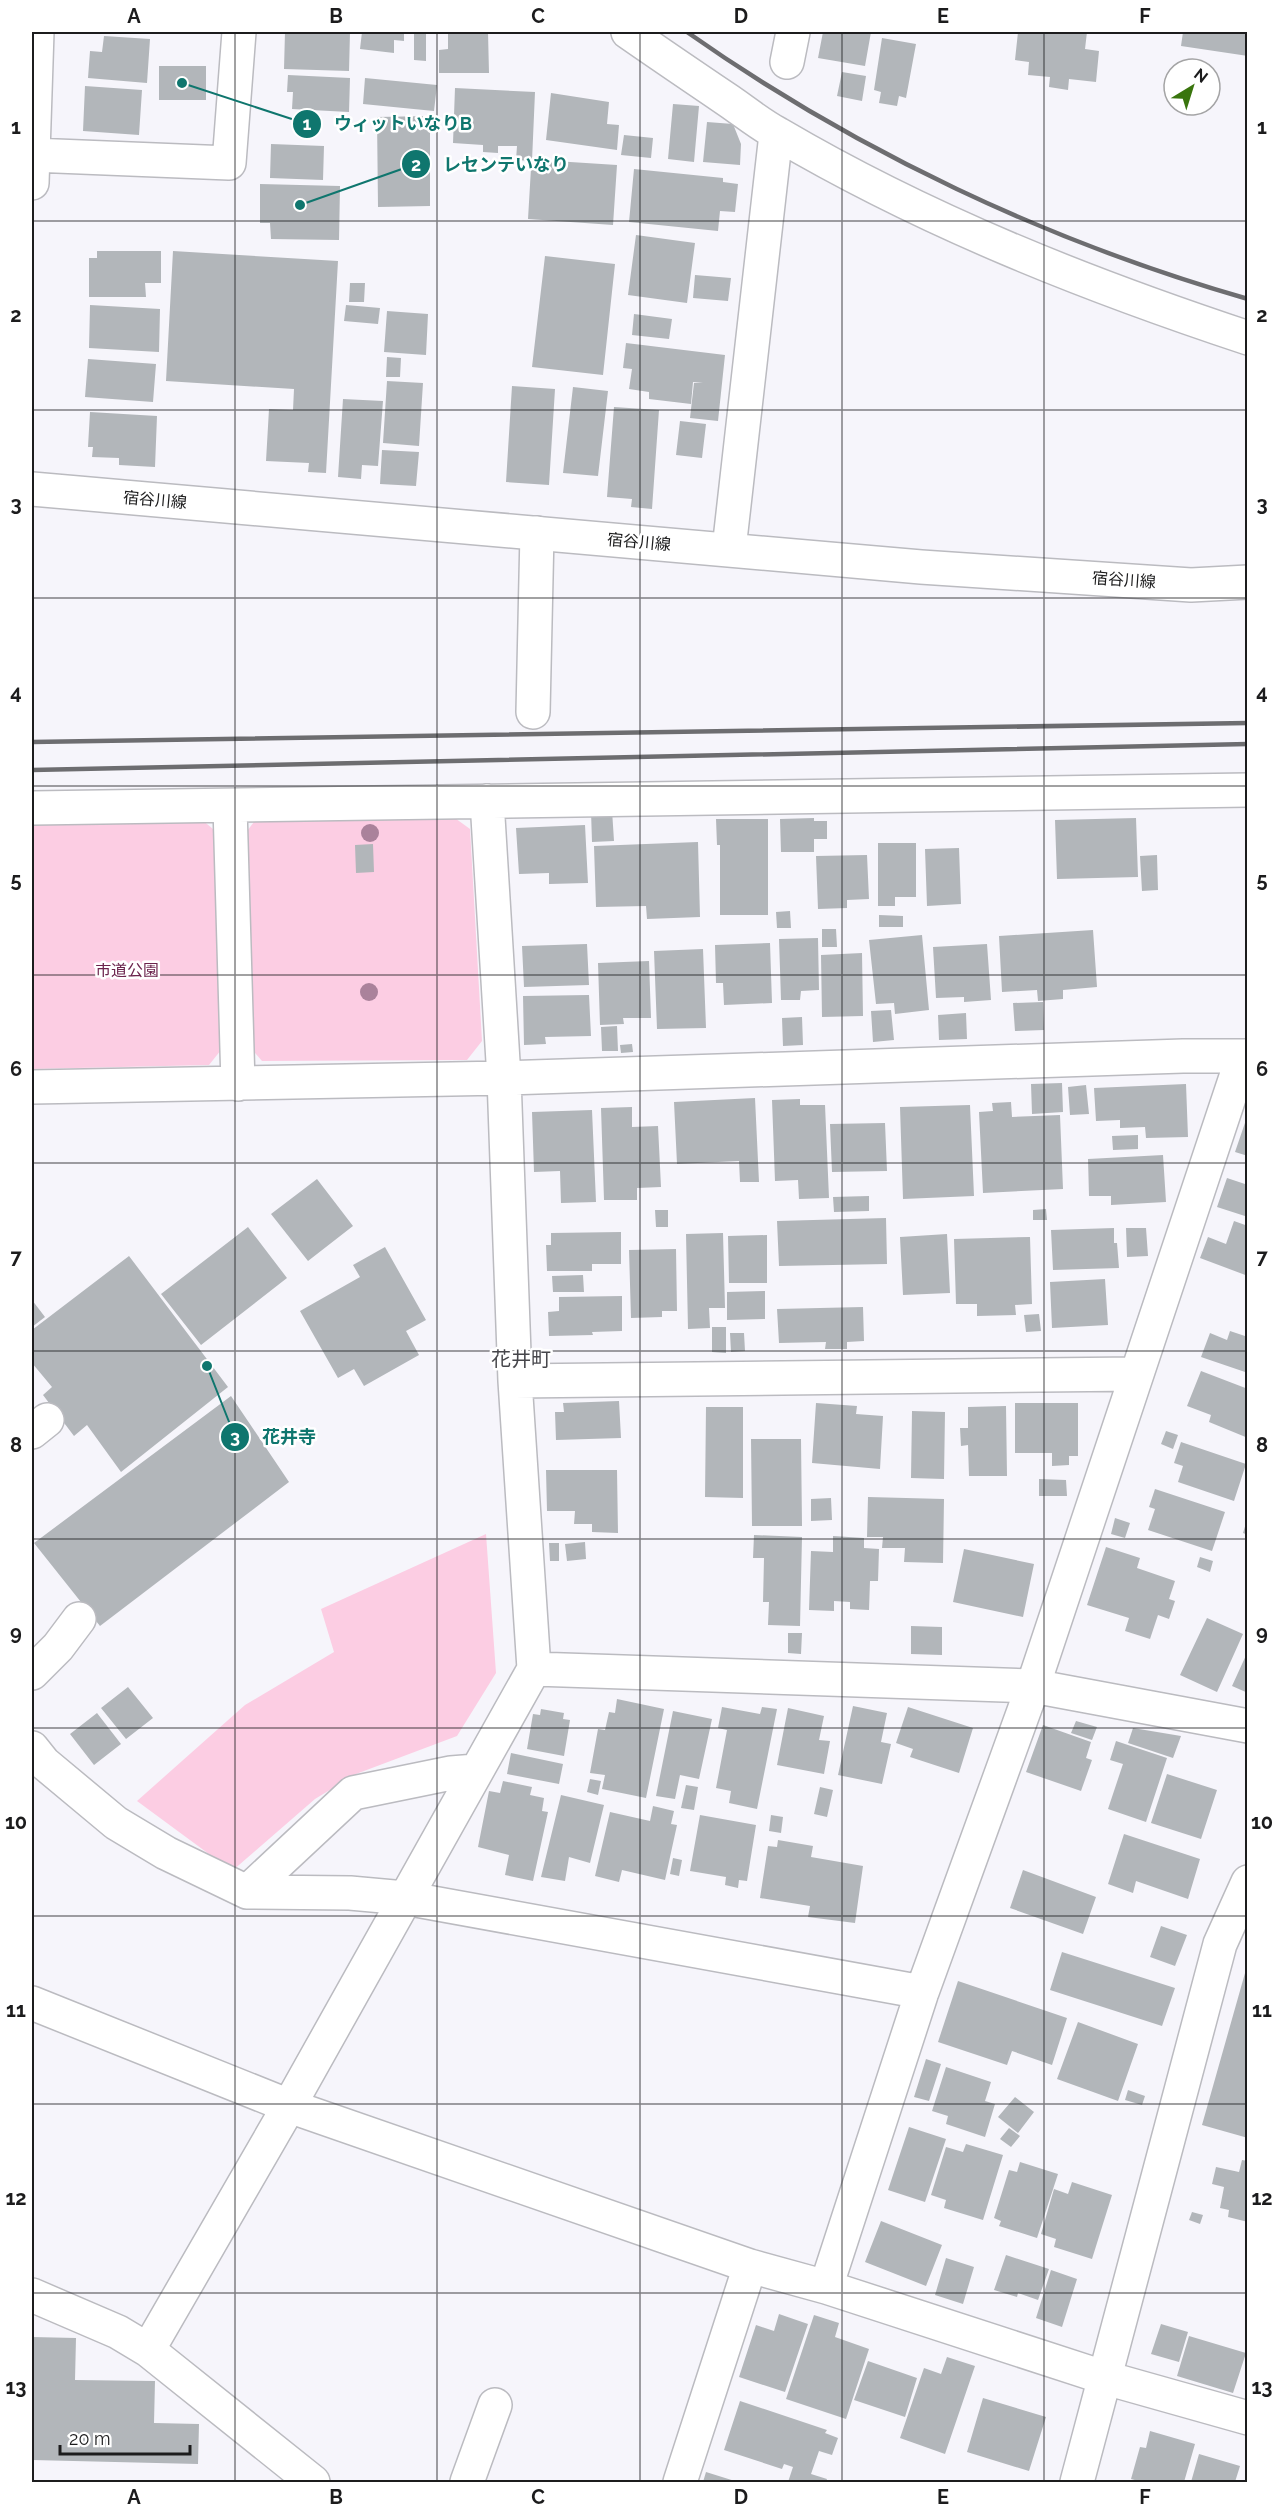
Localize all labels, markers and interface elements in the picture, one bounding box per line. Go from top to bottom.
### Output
text: A [127,4,141,28]
text: B [329,4,343,28]
text: C [531,4,545,28]
text: D [734,4,748,28]
text: E [937,4,949,28]
text: F [1139,4,1151,28]
north arrow [1162,57,1222,117]
text: N [1190,64,1212,87]
callout: ウィットいなりB [292,106,484,142]
text: 1 [303,113,312,134]
text: ウィットいなりB [334,113,472,134]
text: 1 [11,115,21,139]
text: 1 [1257,115,1267,139]
callout: レセンテいなり [401,146,581,182]
text: 2 [411,154,421,175]
text: レセンテいなり [443,154,569,175]
text: 2 [10,303,22,327]
text: 2 [1256,303,1268,327]
street label: 宿谷川線 [122,488,188,512]
text: 3 [10,492,22,516]
text: 3 [1256,492,1268,516]
street label: 宿谷川線 [606,530,672,554]
street label: 宿谷川線 [1091,568,1157,592]
text: 4 [10,680,22,704]
text: 4 [1256,680,1268,704]
text: 5 [10,868,22,892]
text: 5 [1256,868,1268,892]
park label: 市道公園 [95,961,159,980]
text: 6 [10,1057,22,1081]
text: 6 [1256,1057,1268,1081]
text: 7 [10,1245,22,1269]
text: 7 [1256,1245,1268,1269]
district label: 花井町 [491,1347,551,1371]
callout: 花井寺 [220,1419,328,1455]
text: 3 [230,1426,240,1447]
text: 花井寺 [262,1426,316,1447]
text: 8 [10,1433,22,1457]
text: 8 [1256,1433,1268,1457]
text: 9 [10,1621,22,1645]
text: 9 [1256,1621,1268,1645]
text: 10 [5,1810,27,1834]
text: 10 [1251,1810,1273,1834]
text: 11 [6,1998,26,2022]
text: 11 [1252,1998,1272,2022]
text: 12 [5,2186,27,2210]
text: 12 [1251,2186,1273,2210]
text: 13 [5,2375,27,2399]
text: 13 [1251,2375,1273,2399]
scale bar [60,2418,190,2456]
text: 20 m [69,2428,111,2449]
text: A [127,2485,141,2509]
text: B [329,2485,343,2509]
text: C [531,2485,545,2509]
text: D [734,2485,748,2509]
text: E [937,2485,949,2509]
text: F [1139,2485,1151,2509]

